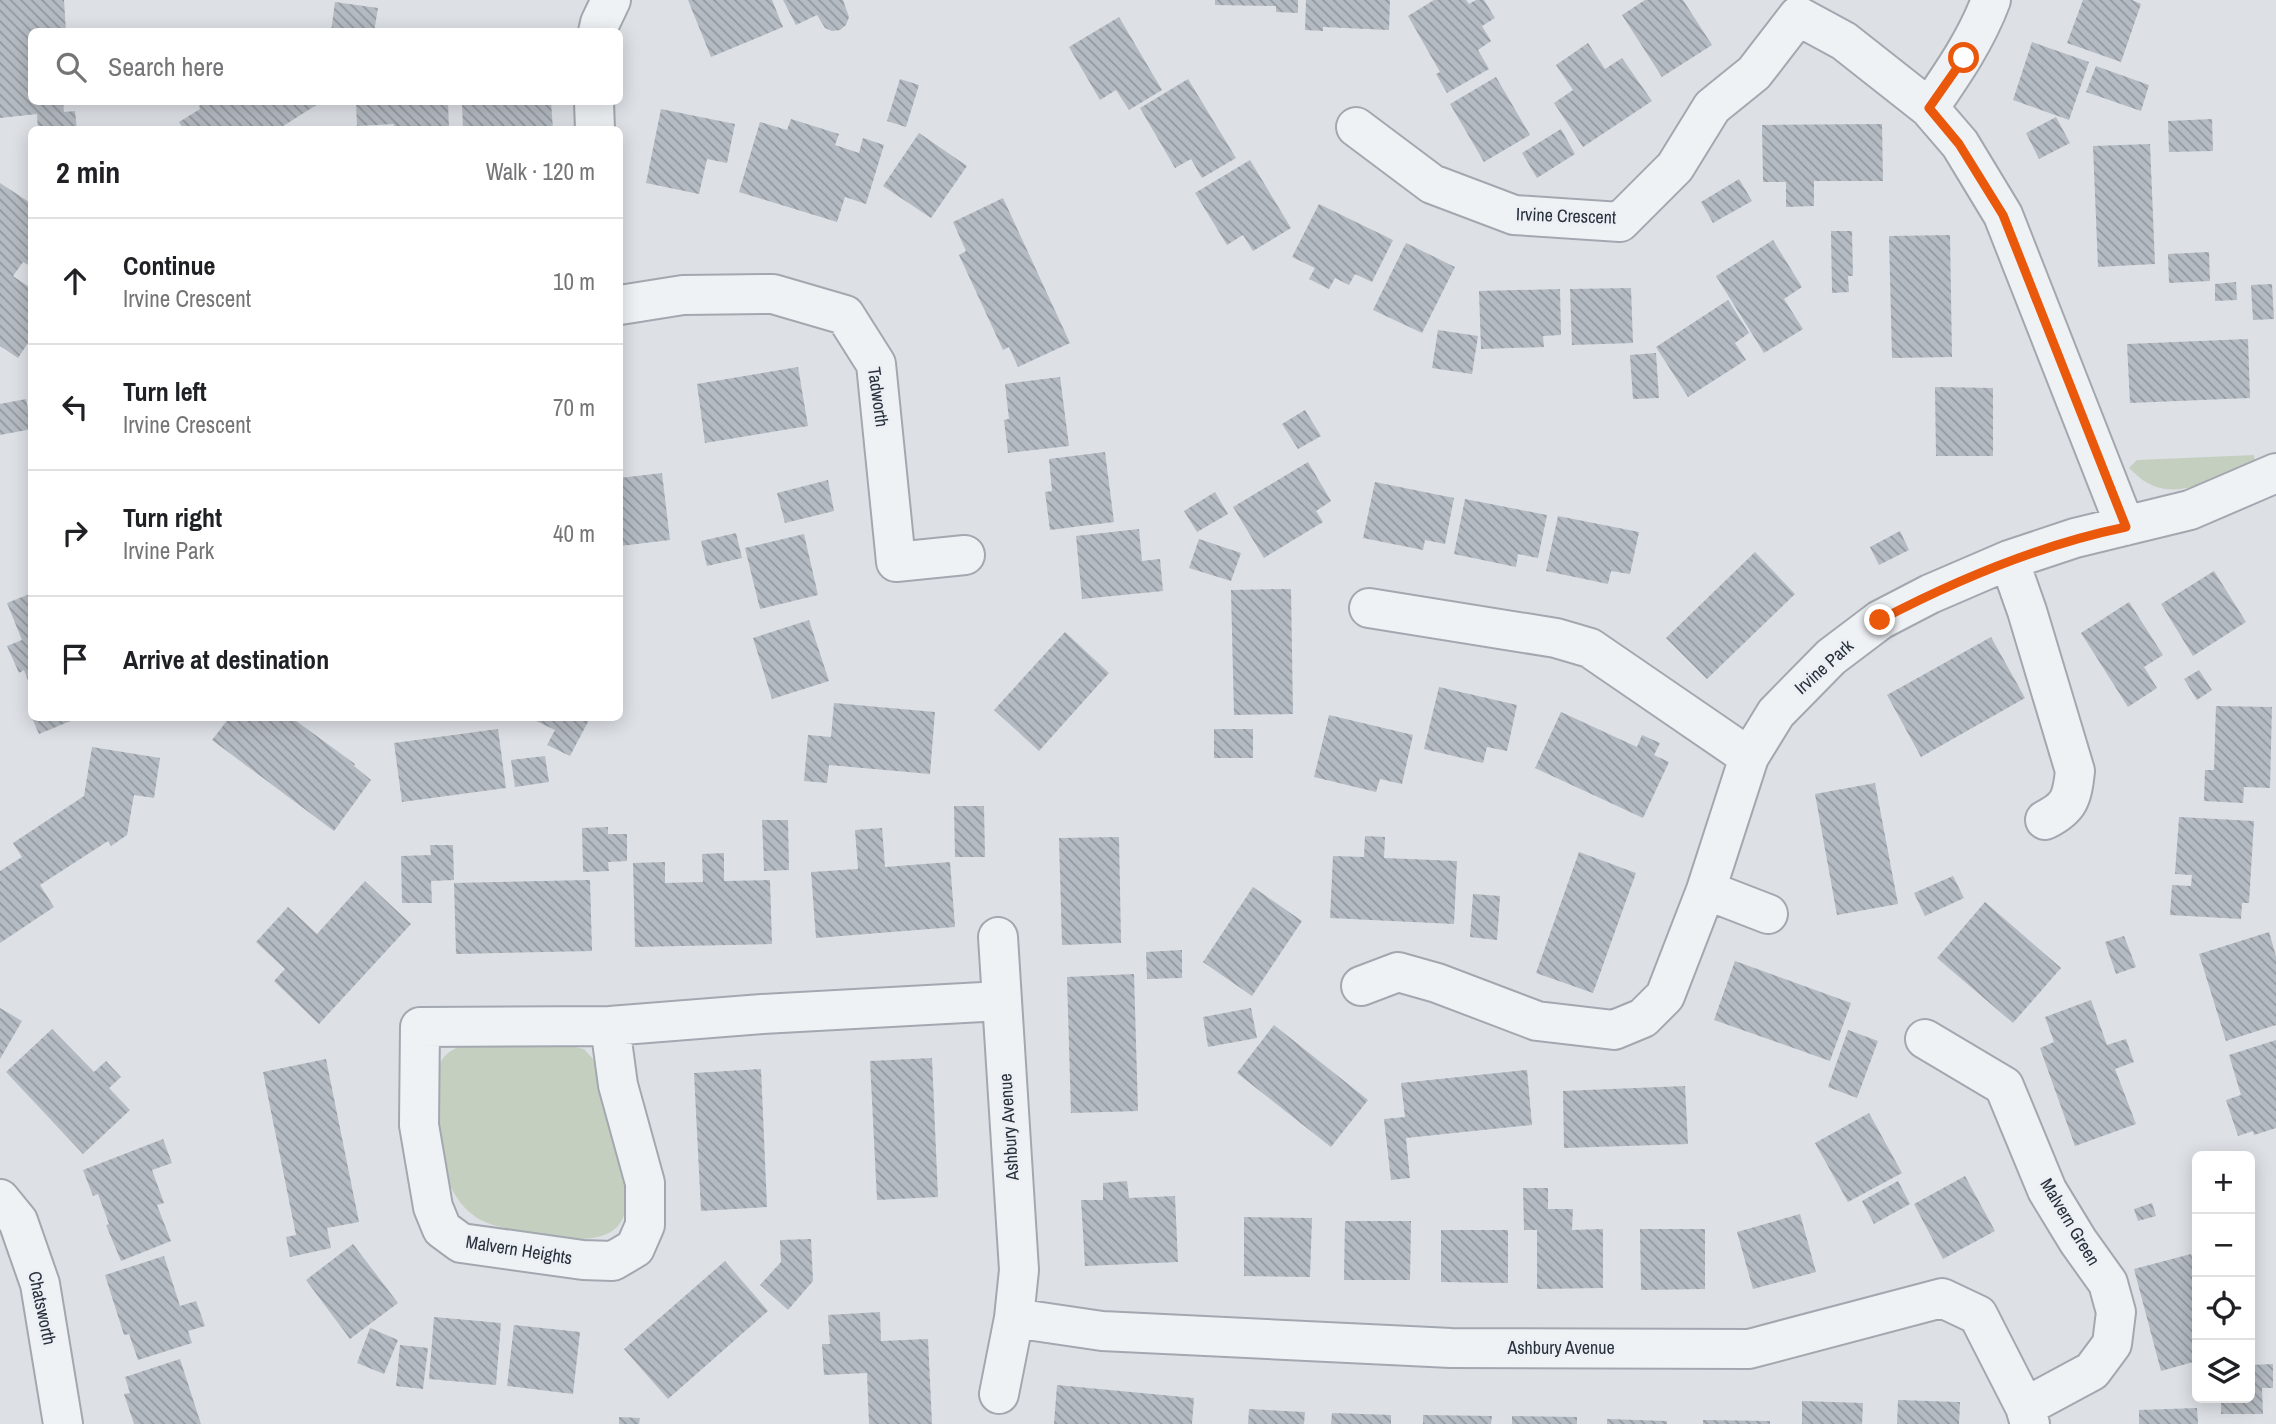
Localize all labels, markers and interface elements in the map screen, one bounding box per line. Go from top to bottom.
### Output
search box [28,28,623,105]
route start [1948,42,1979,73]
icon: search [52,48,90,86]
text: Search here [108,49,224,84]
text: 2 min [56,152,120,192]
text: Walk · 120 m [486,156,595,187]
street label: Irvine Crescent [1516,201,1616,230]
text: Continue [123,248,215,283]
icon: ahead [56,262,94,300]
text: 10 m [553,266,595,297]
text: Irvine Crescent [123,283,251,314]
street label: Tadworth [862,365,895,428]
text: Turn left [123,374,207,409]
icon: left [56,388,94,426]
text: 70 m [553,392,595,423]
text: Irvine Crescent [123,409,251,440]
text: Turn right [123,500,222,535]
icon: right [56,514,94,552]
text: 40 m [553,518,595,549]
text: Irvine Park [123,535,214,566]
route end [1864,604,1895,635]
street label: Irvine Park [1789,633,1859,700]
icon: arrive [56,640,94,678]
text: Arrive at destination [123,642,329,677]
street label: Ashbury Avenue [992,1073,1025,1182]
map controls [2192,1151,2255,1403]
button: + [2192,1151,2255,1214]
street label: Malvern Green [2035,1173,2106,1270]
button: − [2192,1214,2255,1277]
street label: Malvern Heights [464,1229,574,1270]
street label: Chatsworth [23,1269,62,1347]
button: locate [2192,1277,2255,1340]
street label: Ashbury Avenue [1506,1335,1615,1360]
button: layers [2192,1340,2255,1403]

